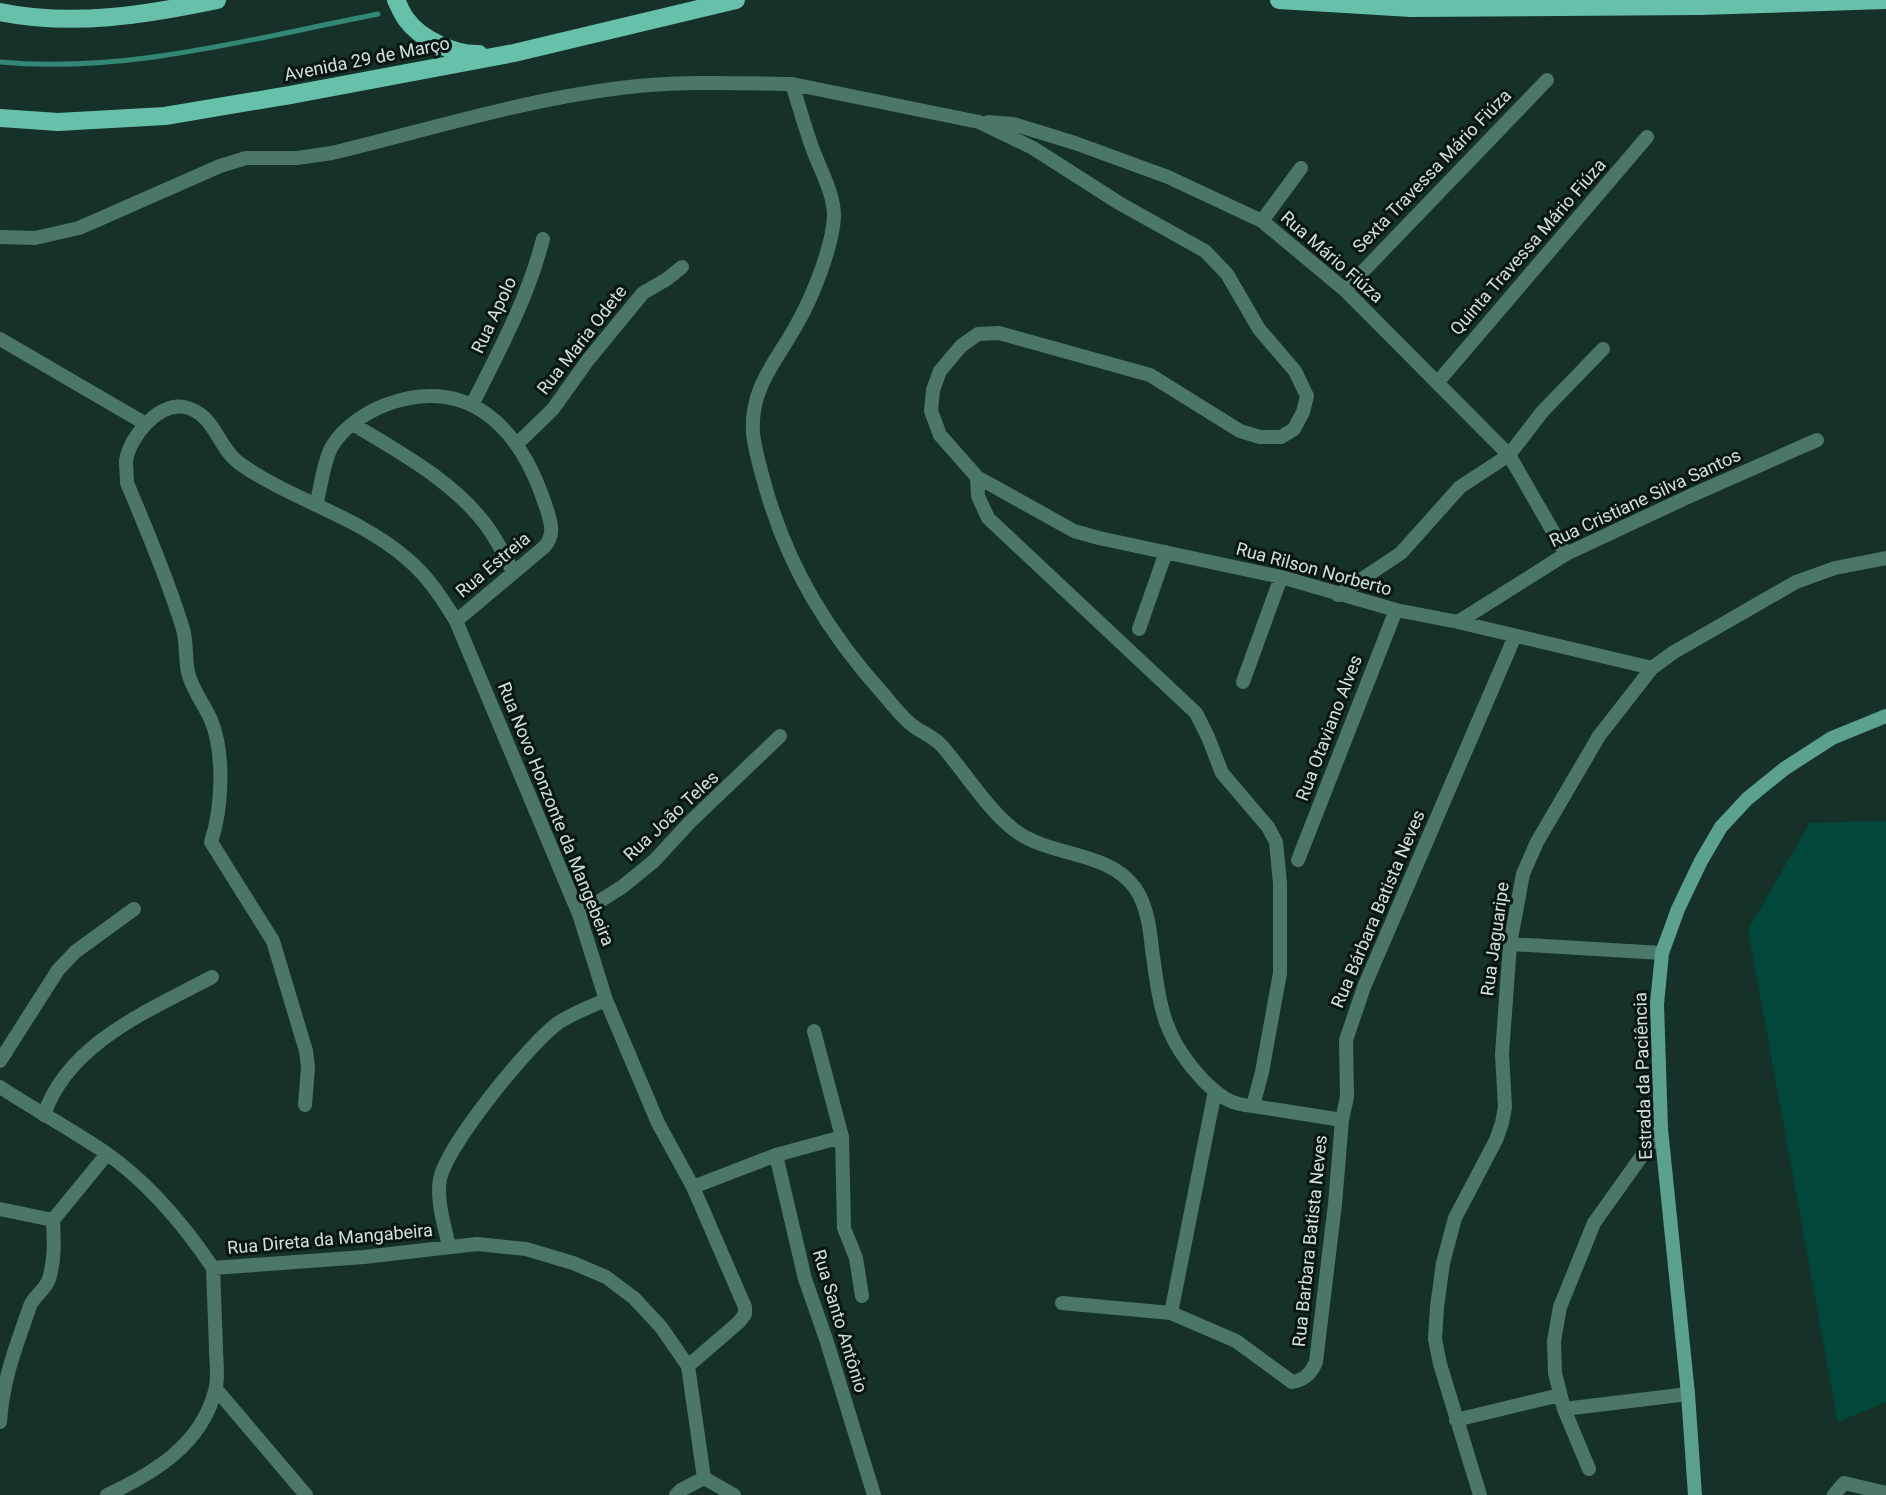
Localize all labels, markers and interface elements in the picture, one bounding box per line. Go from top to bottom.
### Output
street label: Avenida 29 de Março [282,32,451,85]
street label: Sexta Travessa Mário Fiúza [1348,85,1515,257]
street label: Quinta Travessa Mário Fiúza [1445,154,1610,339]
street label: Rua Mário Fiúza [1277,206,1388,307]
street label: Rua Apolo [467,273,520,356]
street label: Rua Maria Odete [532,281,631,399]
street label: Rua Cristiane Silva Santos [1546,444,1744,551]
street label: Rua Estreia [451,528,534,602]
street label: Rua Rilson Norberto [1234,538,1394,599]
street label: Rua Otaviano Alves [1291,652,1366,804]
street label: Rua Novo Honzonte da Mangebeira [494,679,619,949]
street label: Rua João Teles [619,766,723,865]
street label: Rua Bárbara Batista Neves [1326,807,1429,1011]
street label: Rua Jaguaripe [1476,881,1513,997]
street label: Estrada da Paciência [1629,992,1656,1160]
street label: Rua Barbara Batista Neves [1288,1134,1331,1348]
street label: Rua Direta da Mangabeira [226,1219,434,1258]
street label: Rua Santo Antônio [809,1247,872,1395]

